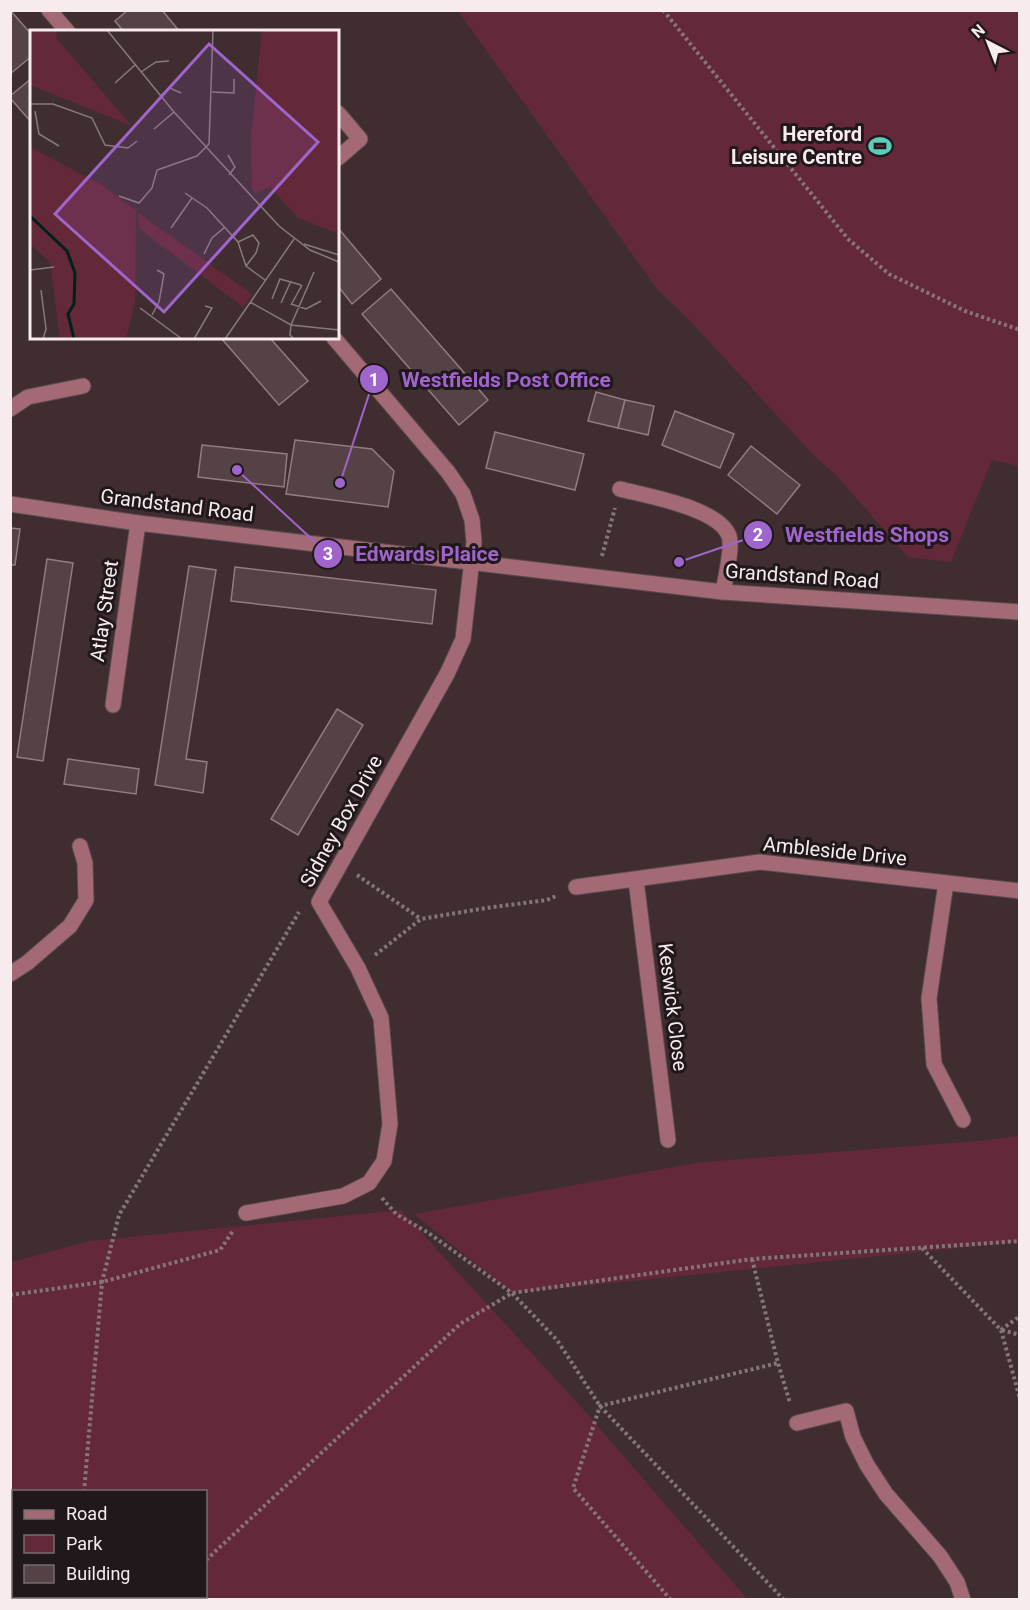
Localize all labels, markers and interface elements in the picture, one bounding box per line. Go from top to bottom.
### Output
north arrow [958,12,1018,72]
text: N [968,20,989,42]
inset map [30,30,339,339]
place label: Hereford Leisure Centre [731,122,862,169]
sports icon: Hereford Leisure Centre [867,133,893,159]
callout: Westfields Post Office [359,360,622,399]
text: Westfields Post Office [401,368,611,392]
text: 1 [369,369,379,390]
street label: Grandstand Road [99,484,255,526]
callout: Westfields Shops [743,515,961,554]
text: Westfields Shops [785,523,949,547]
text: 2 [753,524,763,545]
callout: Edwards Plaice [313,534,511,573]
text: Edwards Plaice [355,542,499,566]
text: 3 [323,543,333,564]
street label: Atlay Street [85,559,123,663]
street label: Grandstand Road [724,559,880,593]
street label: Sidney Box Drive [295,751,387,891]
street label: Ambleside Drive [762,832,908,870]
street label: Keswick Close [653,942,693,1072]
legend [12,1490,207,1598]
text: Road [66,1503,107,1524]
text: Park [66,1533,103,1554]
text: Building [66,1563,130,1584]

